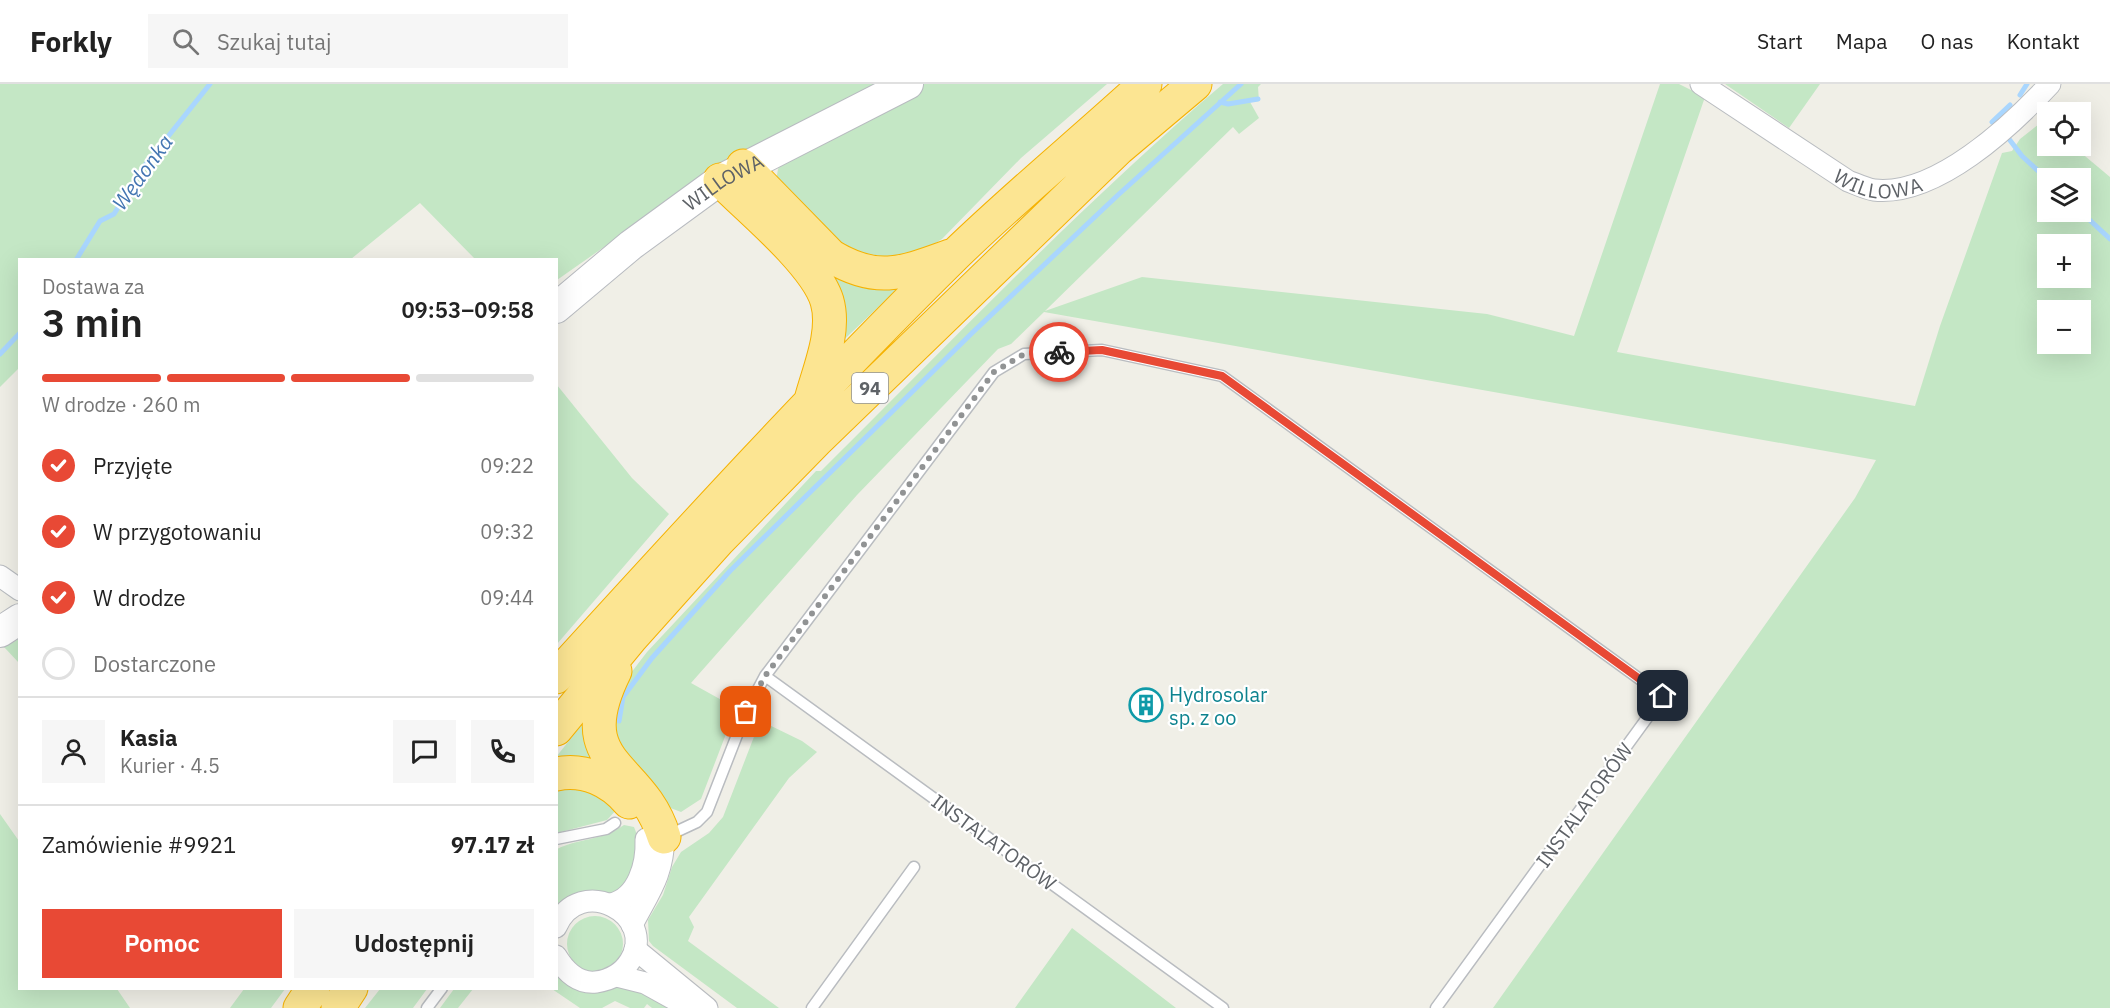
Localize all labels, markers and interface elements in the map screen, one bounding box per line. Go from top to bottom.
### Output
search box [148,14,568,68]
text: Forkly [30,23,112,60]
icon: search [169,25,202,58]
text: Szukaj tutaj [217,27,332,56]
text: Start [1757,27,1803,55]
text: Mapa [1836,27,1888,55]
text: O nas [1921,27,1974,55]
text: Kontakt [2007,27,2080,55]
map controls [2037,102,2091,354]
button: locate [2037,102,2091,156]
water label: Wędonka [105,129,179,215]
street label: WILLOWA [677,147,768,216]
street label: WILLOWA [1829,162,1926,204]
button: layers [2037,168,2091,222]
button: + [2037,234,2091,288]
text: Dostawa za [42,273,144,300]
text: 09:53–09:58 [401,295,534,324]
text: 3 min [42,297,143,348]
button: − [2037,300,2091,354]
courier [1029,322,1089,382]
icon: bike [1043,336,1076,369]
road number: 94 [852,373,888,403]
text: W drodze · 260 m [42,391,200,418]
icon: check [42,449,75,482]
text: Przyjęte [93,451,173,480]
text: 09:22 [480,452,534,479]
icon: check [42,515,75,548]
text: W przygotowaniu [93,517,262,546]
text: 09:32 [480,518,534,545]
icon: check [42,581,75,614]
text: W drodze [93,583,186,612]
text: 09:44 [480,584,534,611]
text: Dostarczone [93,649,216,678]
pin [1637,670,1688,721]
icon: home [1646,679,1679,712]
place label: Hydrosolar sp. z oo [1169,681,1267,731]
pin [720,686,771,737]
building icon: Hydrosolar sp. z oo [1128,687,1164,723]
icon: bag [729,695,762,728]
button: person [42,720,105,783]
button: chat [393,720,456,783]
button: phone [471,720,534,783]
text: Kasia [120,723,178,752]
street label: INSTALATORÓW [1530,737,1639,873]
text: Kurier · 4.5 [120,752,220,779]
street label: INSTALATORÓW [926,788,1062,897]
text: Zamówienie #9921 [42,830,236,859]
text: 97.17 zł [451,830,534,859]
button: Pomoc [42,909,282,978]
button: Udostępnij [294,909,534,978]

